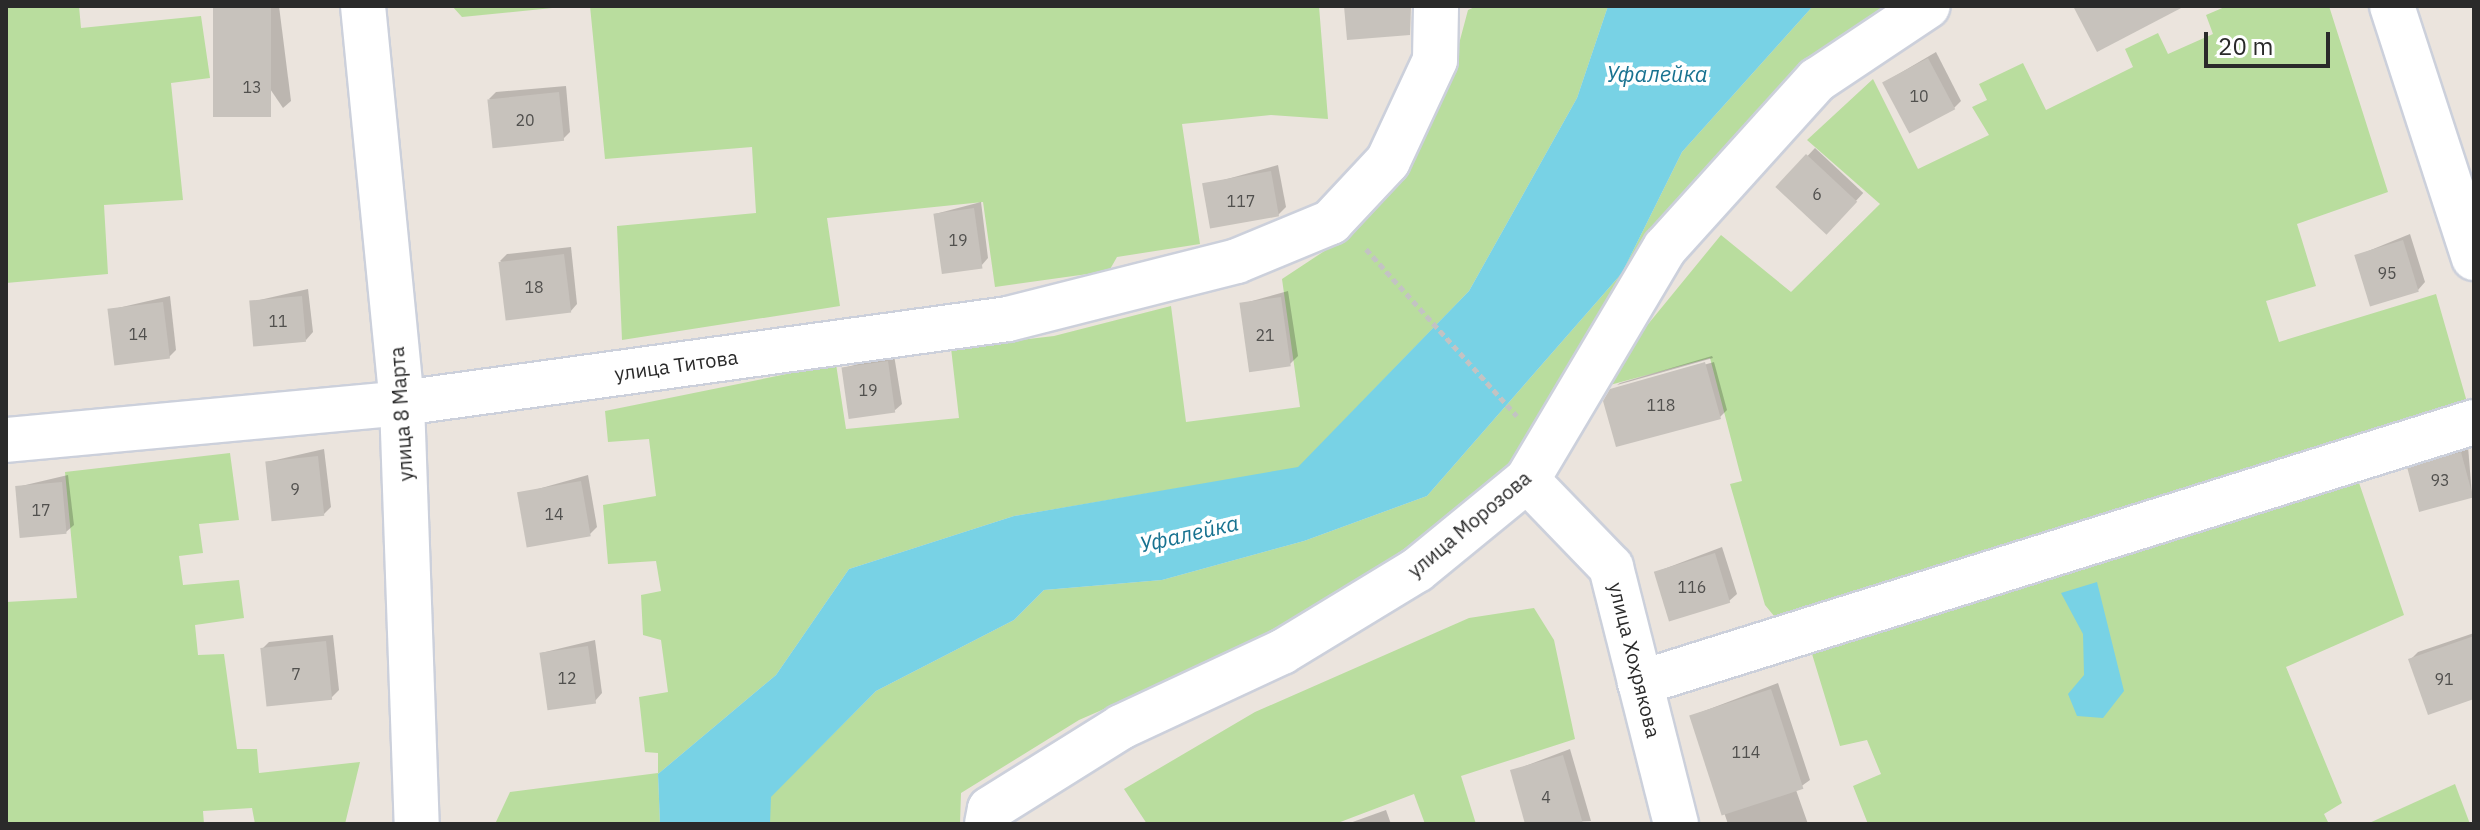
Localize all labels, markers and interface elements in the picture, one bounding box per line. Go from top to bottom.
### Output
scale bar [2208,16,2334,66]
text: 20 m [2218,30,2273,62]
water label: Уфалейка [1607,61,1707,87]
house number: 13 [242,77,262,97]
house number: 10 [1909,86,1929,106]
house number: 20 [515,110,535,130]
house number: 6 [1812,184,1822,204]
house number: 117 [1227,191,1255,211]
house number: 19 [948,230,968,250]
house number: 95 [2377,263,2397,283]
house number: 18 [524,277,544,297]
house number: 11 [268,311,288,331]
house number: 14 [128,324,148,344]
house number: 21 [1255,325,1275,345]
street label: улица Титова [613,344,739,386]
street label: улица 8 Марта [384,346,418,482]
house number: 19 [858,380,878,400]
house number: 118 [1647,395,1675,415]
street label: улица Морозова [1403,466,1535,582]
house number: 93 [2430,470,2450,490]
house number: 9 [290,479,300,499]
house number: 17 [31,500,51,520]
house number: 14 [544,504,564,524]
water label: Уфалейка [1137,509,1241,557]
house number: 116 [1678,577,1706,597]
street label: улица Хохрякова [1604,580,1666,740]
house number: 7 [291,664,301,684]
house number: 12 [557,668,577,688]
house number: 91 [2434,669,2454,689]
house number: 114 [1732,742,1760,762]
house number: 4 [1541,787,1551,807]

